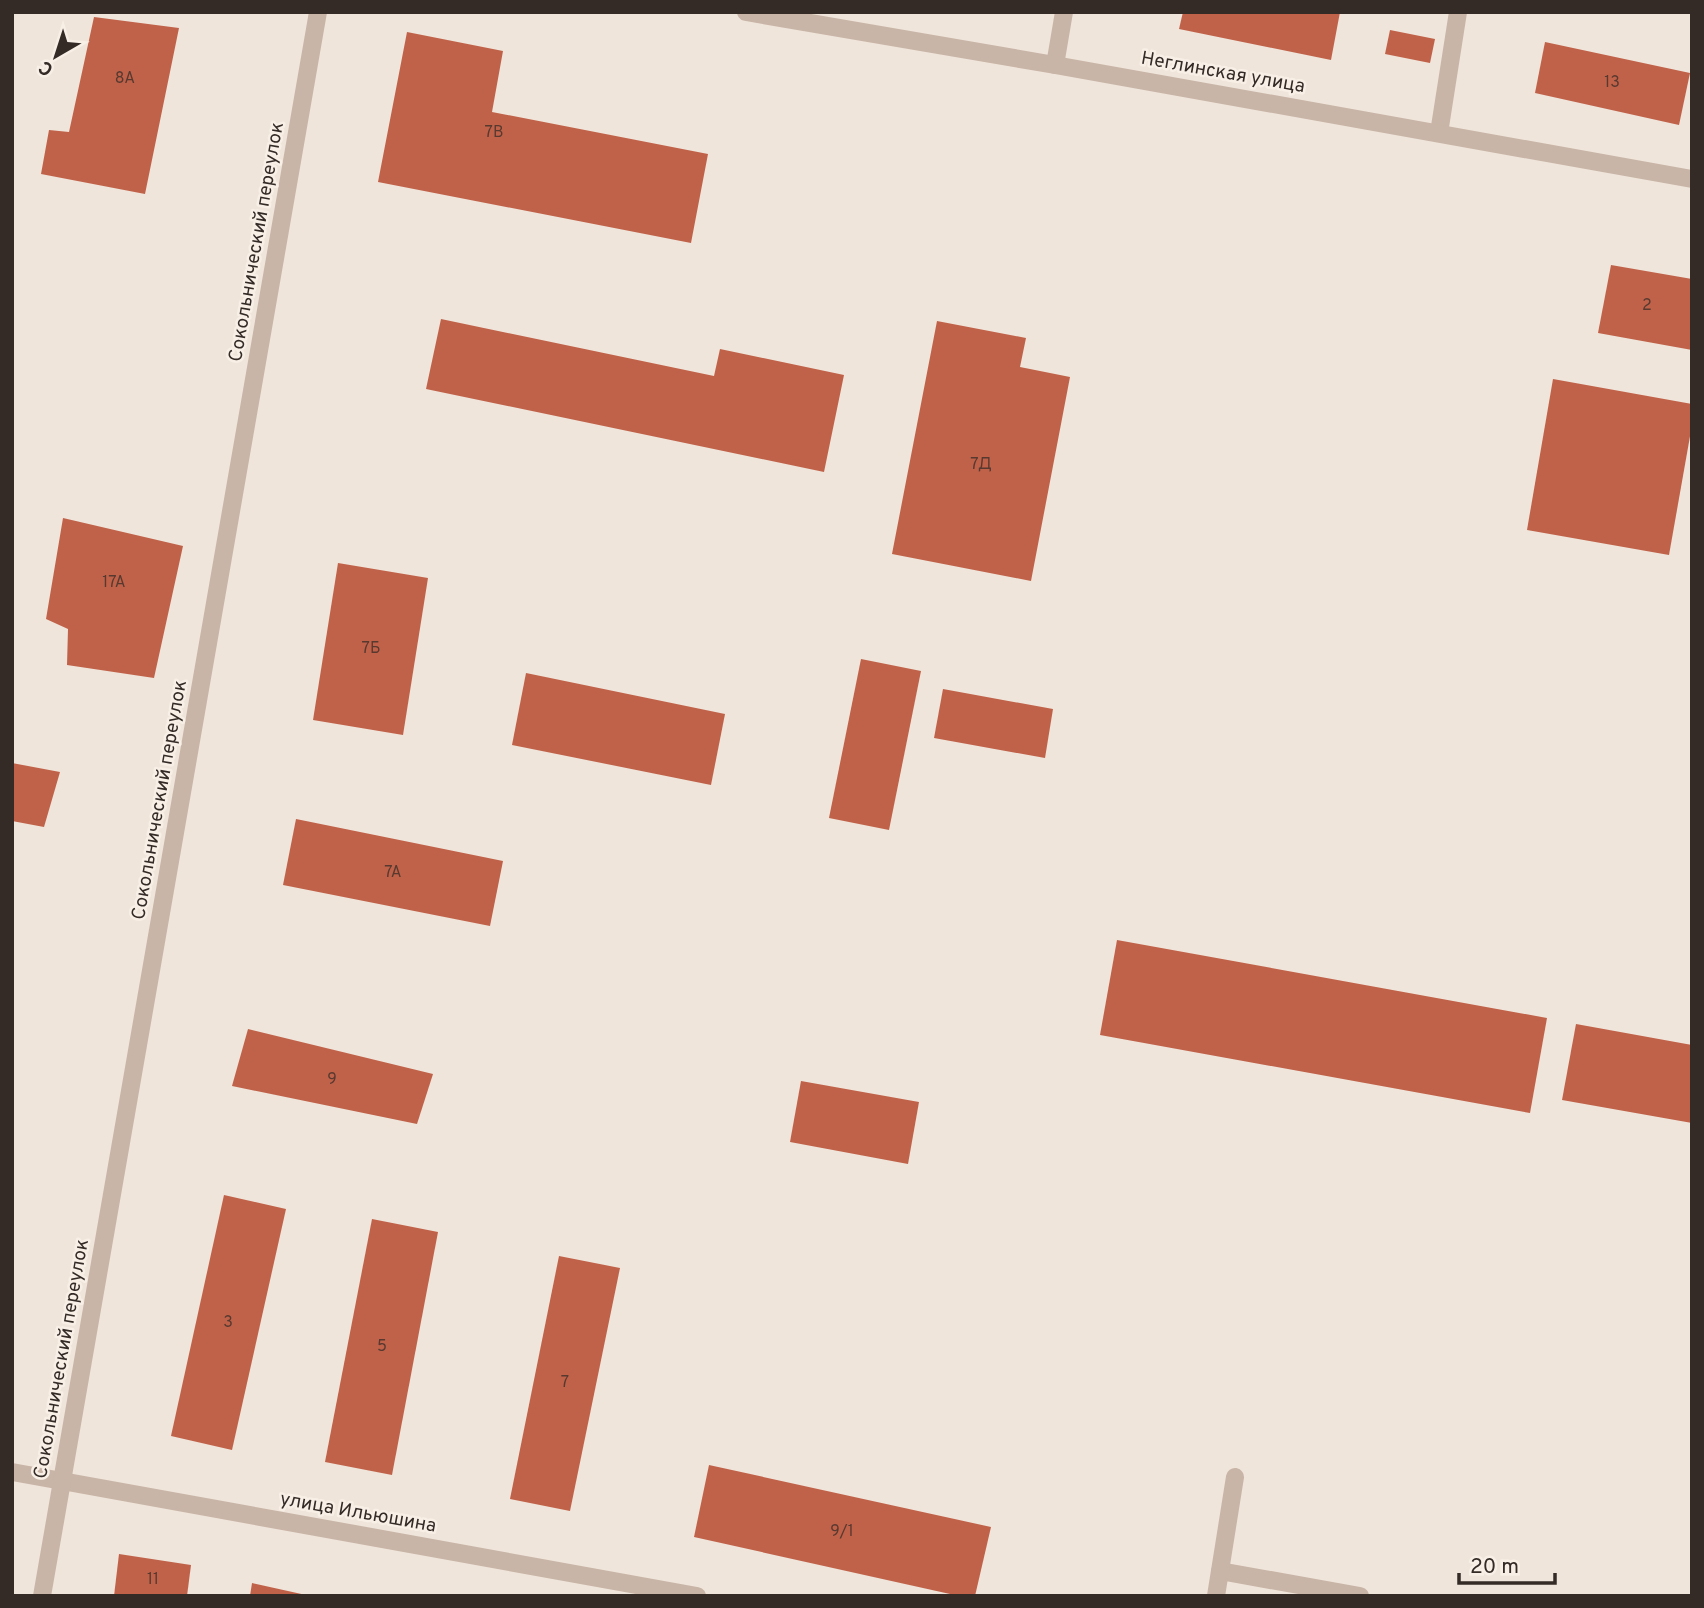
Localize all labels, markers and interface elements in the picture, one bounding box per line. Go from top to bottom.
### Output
north arrow [21,21,91,91]
street label: Неглинская улица [1139,47,1307,99]
text: С [34,55,59,81]
house number: 8А [115,69,135,89]
house number: 13 [1604,73,1620,93]
street label: Сокольнический переулок [224,120,290,364]
house number: 7В [485,123,503,143]
house number: 2 [1642,296,1652,316]
house number: 7Д [970,455,992,475]
house number: 17А [102,573,126,593]
house number: 7Б [362,639,380,659]
street label: Сокольнический переулок [127,678,193,922]
house number: 7А [384,863,402,883]
house number: 9 [327,1070,337,1090]
street label: Сокольнический переулок [29,1237,95,1481]
house number: 3 [223,1313,233,1333]
house number: 5 [377,1337,387,1357]
house number: 7 [561,1373,569,1393]
street label: улица Ильюшина [278,1487,438,1539]
house number: 9/1 [830,1522,854,1542]
scale bar [1459,1542,1555,1586]
text: 20 m [1470,1554,1519,1581]
house number: 11 [147,1570,159,1590]

